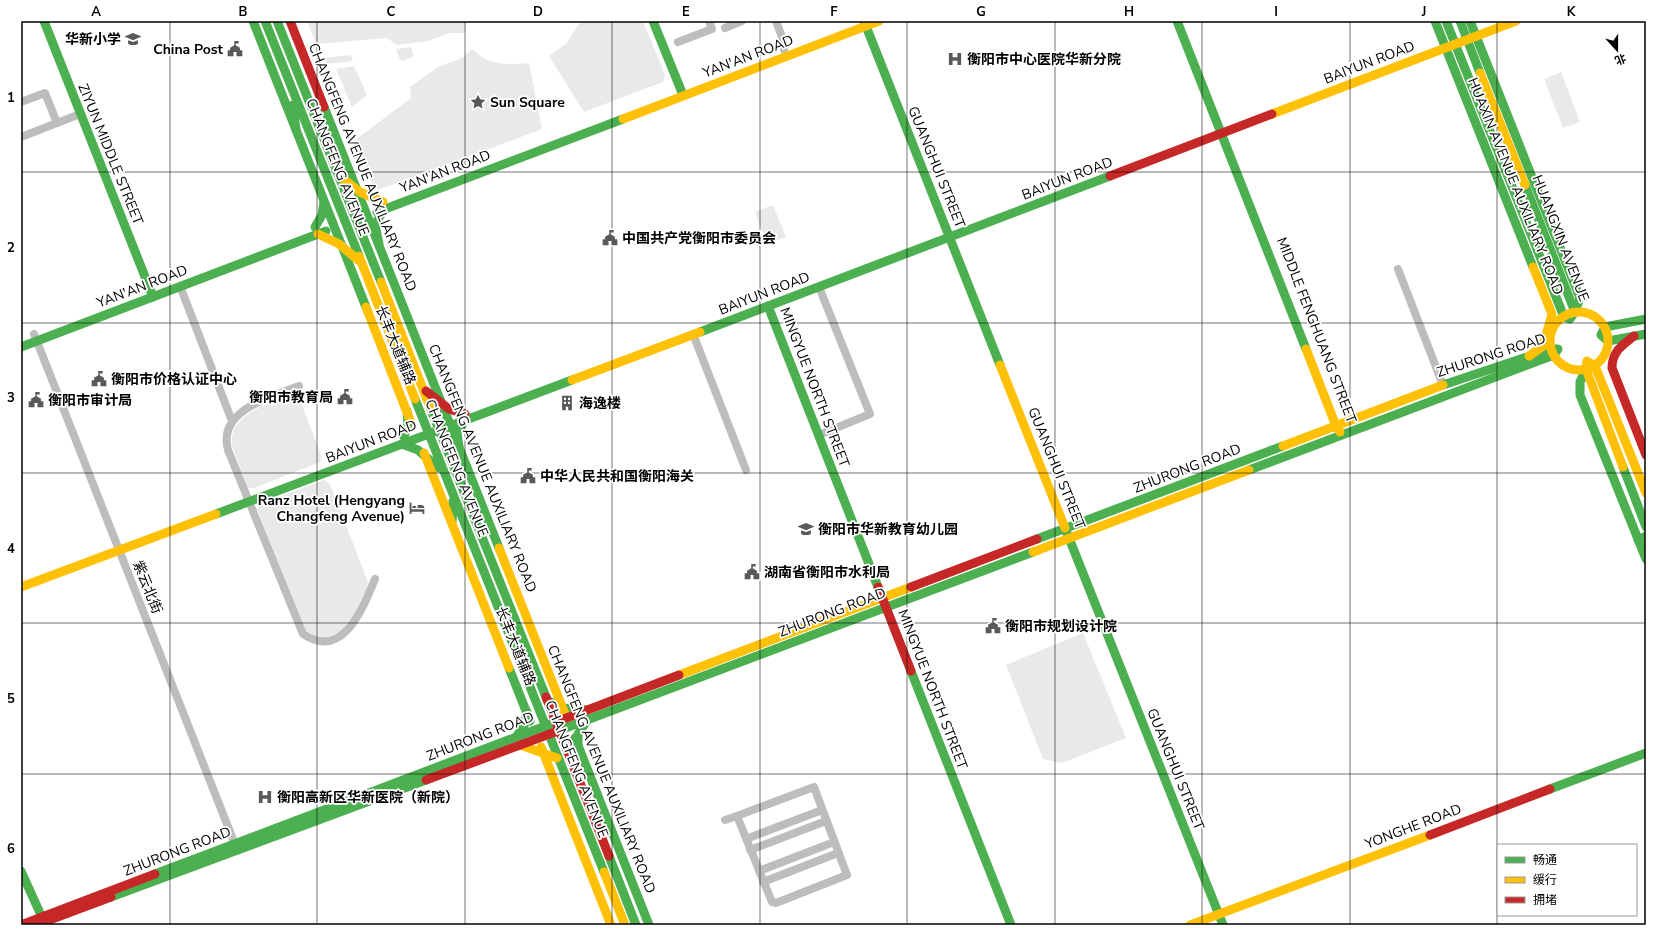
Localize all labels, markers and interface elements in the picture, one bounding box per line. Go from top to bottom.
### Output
text: A [91,3,101,21]
text: B [239,3,248,21]
text: C [387,3,396,21]
text: D [533,3,543,21]
text: E [682,3,690,21]
text: F [830,3,838,21]
text: G [976,3,986,21]
text: H [1124,3,1134,21]
text: I [1274,3,1278,21]
text: J [1421,3,1426,21]
text: K [1567,3,1576,21]
place label: 华新小学 [65,30,121,49]
school or university icon: 华新小学 [124,30,142,48]
street label: YAN'AN ROAD [699,30,796,83]
north arrow [1597,30,1637,70]
street label: BAIYUN ROAD [1321,36,1417,89]
place label: China Post [153,40,224,59]
public building icon: China Post [226,40,244,58]
street label: CHANGFENG AVENUE AUXILIARY ROAD [304,40,421,294]
hospital icon: 衡阳市中心医院华新分院 [946,50,964,68]
place label: 衡阳市中心医院华新分院 [967,50,1121,69]
text: 北 [1613,50,1628,68]
street label: HUAXIN AVENUE AUXILIARY ROAD [1463,75,1568,298]
street label: ZIYUN MIDDLE STREET [73,81,148,228]
text: 1 [7,89,15,107]
place icon: Sun Square [469,93,487,111]
place label: Sun Square [490,93,565,112]
street label: CHANGFENG AVENUE [301,96,374,239]
street label: GUANGHUI STREET [903,103,970,231]
street label: YAN'AN ROAD [396,145,493,198]
street label: BAIYUN ROAD [1019,152,1115,205]
street label: HUANGXIN AVENUE [1528,172,1593,304]
public building icon: 中国共产党衡阳市委员会 [601,229,619,247]
place label: 中国共产党衡阳市委员会 [622,229,776,248]
street label: MIDDLE FENGHUANG STREET [1272,234,1361,427]
text: 2 [7,239,15,257]
street label: YAN'AN ROAD [93,260,190,313]
street label: BAIYUN ROAD [716,267,812,320]
street label: 长丰大道辅路 [371,303,420,388]
street label: MINGYUE NORTH STREET [775,305,854,470]
street label: ZHURONG ROAD [1434,329,1548,382]
street label: CHANGFENG AVENUE AUXILIARY ROAD [424,341,541,595]
public building icon: 衡阳市价格认证中心 [90,370,108,388]
place label: 衡阳市价格认证中心 [111,370,237,389]
place label: 衡阳市教育局 [249,388,333,407]
public building icon: 衡阳市教育局 [336,388,354,406]
text: 3 [7,389,15,407]
public building icon: 衡阳市审计局 [27,391,45,409]
place label: 衡阳市审计局 [48,391,132,410]
building icon: 海逸楼 [558,394,576,412]
place label: 海逸楼 [579,394,621,413]
street label: CHANGFENG AVENUE [420,397,493,540]
street label: GUANGHUI STREET [1023,404,1090,532]
street label: BAIYUN ROAD [323,415,419,468]
street label: ZHURONG ROAD [1131,439,1244,498]
public building icon: 中华人民共和国衡阳海关 [519,467,537,485]
place label: 中华人民共和国衡阳海关 [540,467,694,486]
place label: Ranz Hotel (Hengyang Changfeng Avenue) [258,491,405,526]
hotel icon: Ranz Hotel (Hengyang Changfeng Avenue) [408,499,426,517]
school or university icon: 衡阳市华新教育幼儿园 [797,520,815,538]
place label: 衡阳市华新教育幼儿园 [818,520,958,539]
text: 4 [7,540,15,558]
street label: 紫云北街 [128,558,167,617]
public building icon: 湖南省衡阳市水利局 [743,563,761,581]
place label: 湖南省衡阳市水利局 [764,563,890,582]
street label: ZHURONG ROAD [776,583,889,642]
street label: 长丰大道辅路 [491,604,540,689]
street label: MINGYUE NORTH STREET [893,607,972,772]
public building icon: 衡阳市规划设计院 [984,617,1002,635]
place label: 衡阳市规划设计院 [1005,617,1117,636]
street label: CHANGFENG AVENUE AUXILIARY ROAD [543,642,660,896]
text: 5 [7,690,15,708]
street label: CHANGFENG AVENUE [540,698,613,841]
street label: GUANGHUI STREET [1142,705,1209,833]
street label: ZHURONG ROAD [424,707,537,766]
hospital icon: 衡阳高新区华新医院（新院） [256,788,274,806]
place label: 衡阳高新区华新医院（新院） [277,788,459,807]
street label: YONGHE ROAD [1361,799,1464,854]
street label: ZHURONG ROAD [121,822,234,881]
text: 6 [7,840,15,858]
legend [1497,844,1637,916]
text: 畅通 [1533,852,1557,868]
text: 缓行 [1533,872,1557,888]
text: 拥堵 [1533,892,1557,908]

